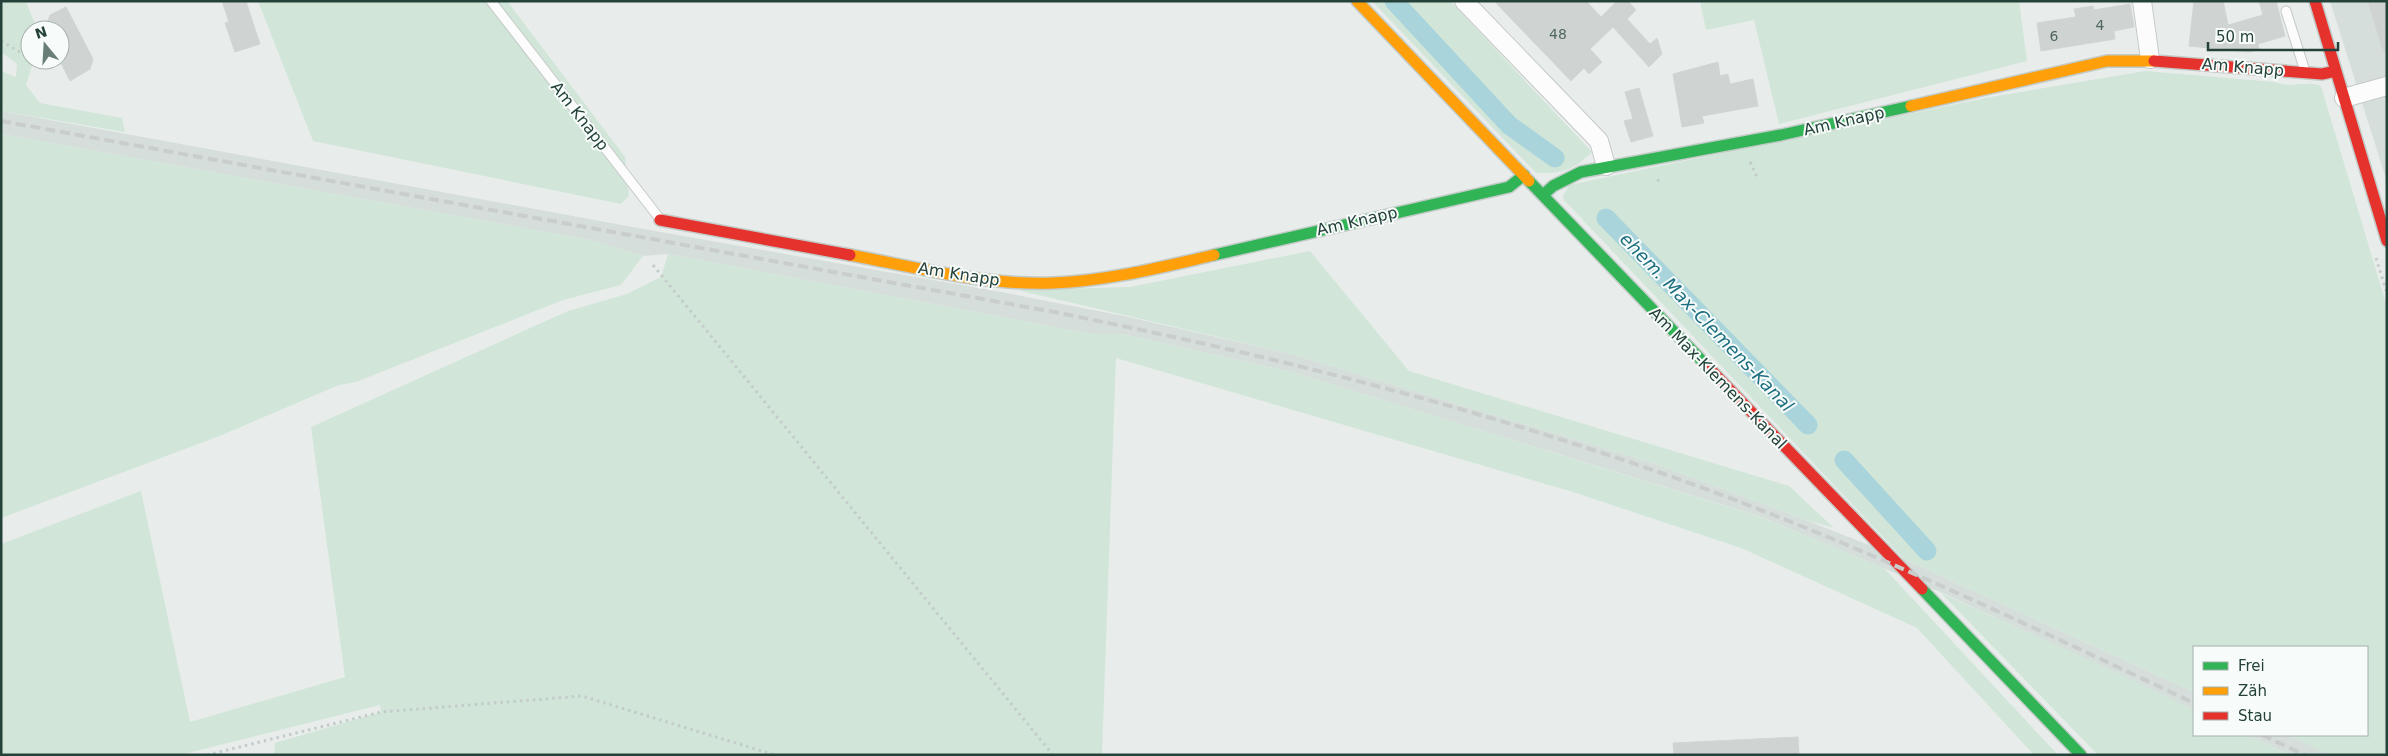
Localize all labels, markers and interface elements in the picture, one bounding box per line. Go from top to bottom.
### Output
house number: 4 [2096,17,2105,33]
north arrow [20,20,70,70]
scale bar [2208,20,2338,52]
text: N [33,23,49,42]
house number: 48 [1549,26,1567,42]
house number: 6 [2050,28,2059,44]
text: 50 m [2216,28,2254,46]
street label: Am Knapp [2201,54,2285,80]
street label: Am Knapp [547,78,613,154]
street label: Am Knapp [1802,102,1886,140]
street label: Am Knapp [1315,202,1399,240]
water label: ehem. Max-Clemens-Kanal [1616,228,1798,416]
street label: Am Knapp [917,258,1001,290]
street label: Am Max-Klemens-Kanal [1645,303,1791,453]
legend [2193,646,2368,736]
text: Frei [2238,657,2265,675]
text: Zäh [2238,682,2267,700]
text: Stau [2238,707,2272,725]

